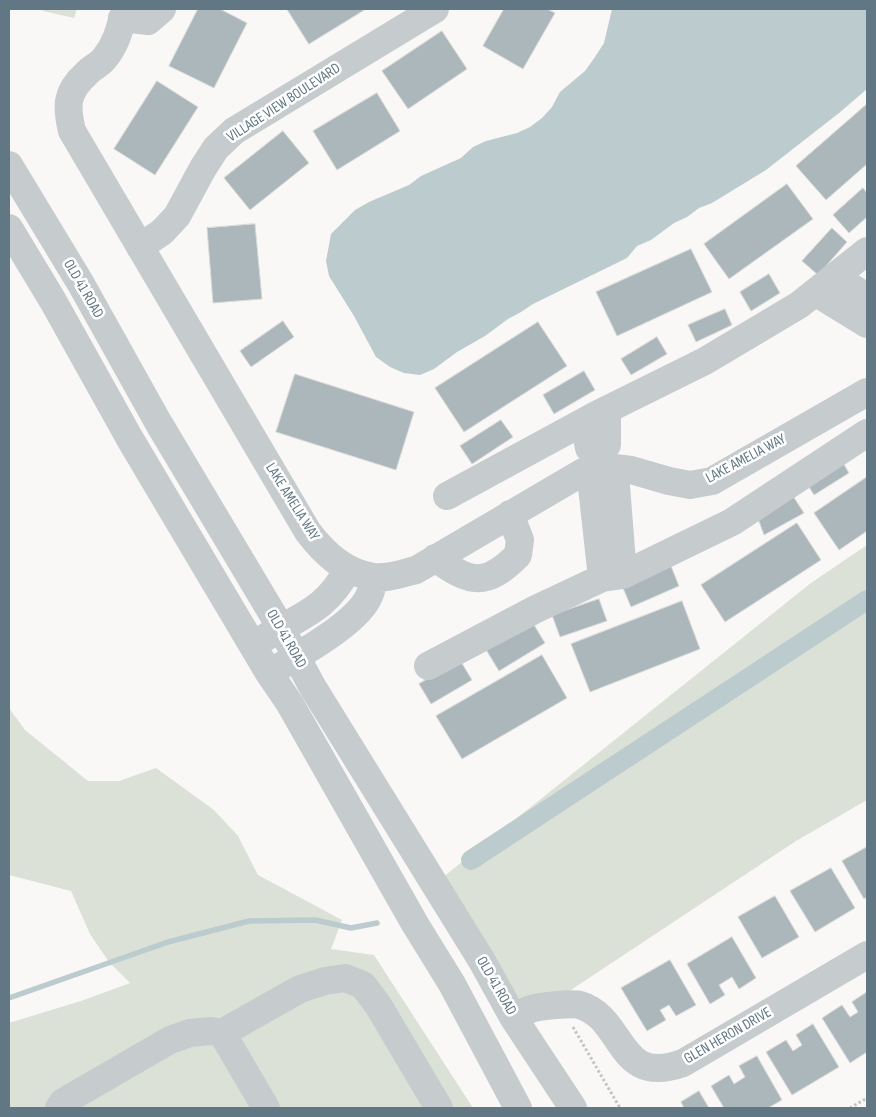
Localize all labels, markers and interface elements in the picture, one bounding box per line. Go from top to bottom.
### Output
street label: VILLAGE VIEW BOULEVARD [224,60,344,146]
street label: OLD 41 ROAD [59,257,107,321]
street label: LAKE AMELIA WAY [703,430,789,488]
street label: LAKE AMELIA WAY [261,460,323,544]
street label: OLD 41 ROAD [262,607,310,671]
street label: OLD 41 ROAD [472,954,520,1018]
street label: GLEN HERON DRIVE [681,1004,775,1068]

